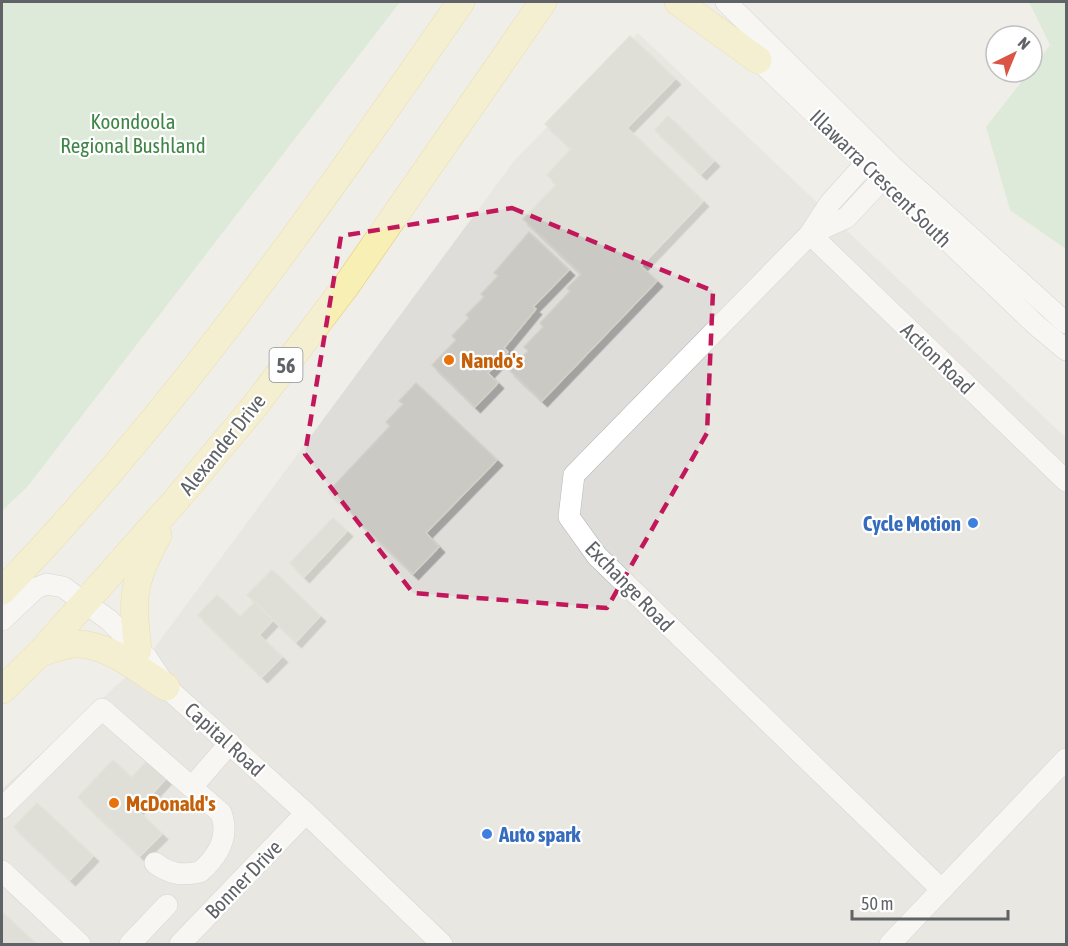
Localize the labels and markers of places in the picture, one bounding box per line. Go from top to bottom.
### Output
place label: Nando's [461,348,524,372]
marker: Nando's [442,353,456,367]
place label: Cycle Motion [863,511,961,535]
marker: Cycle Motion [966,516,980,530]
place label: McDonald's [126,791,216,815]
marker: McDonald's [107,796,121,810]
place label: Auto spark [498,822,581,846]
marker: Auto spark [480,827,494,841]

